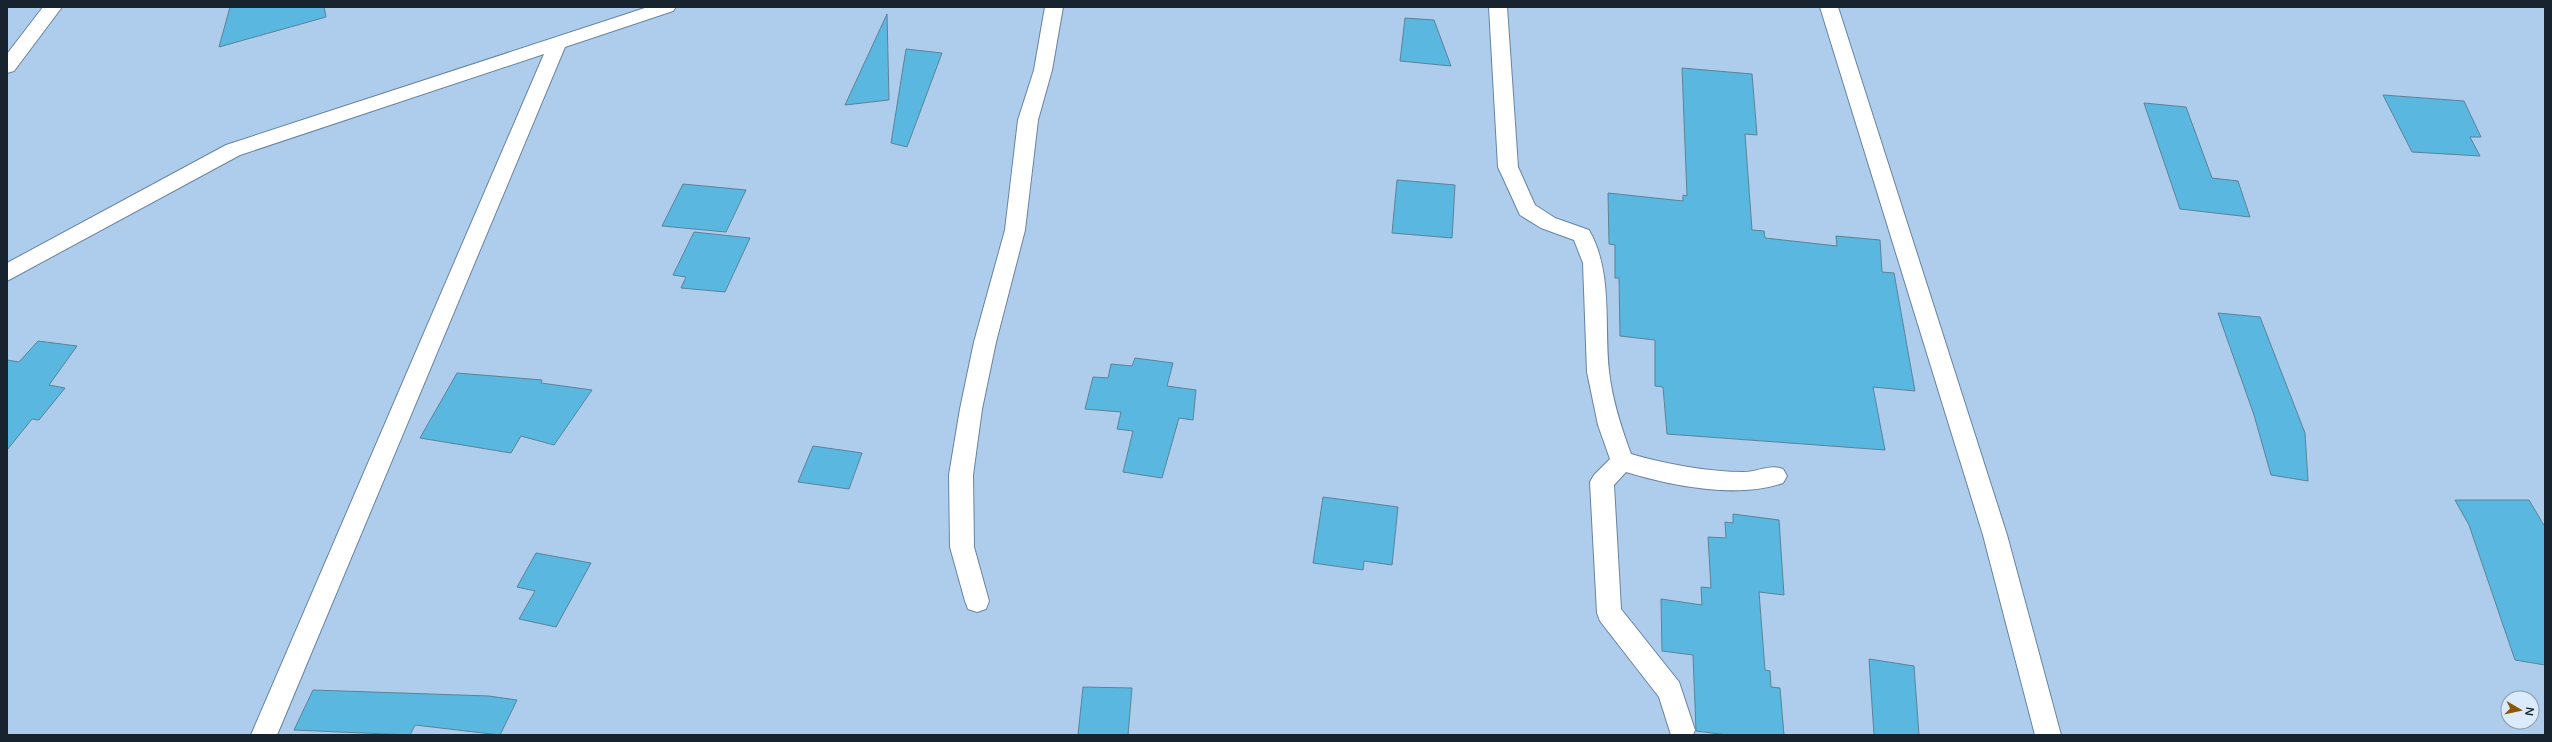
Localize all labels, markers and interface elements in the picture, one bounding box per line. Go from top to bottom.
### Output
north arrow [2500,690,2540,730]
text: N [2522,706,2536,717]

